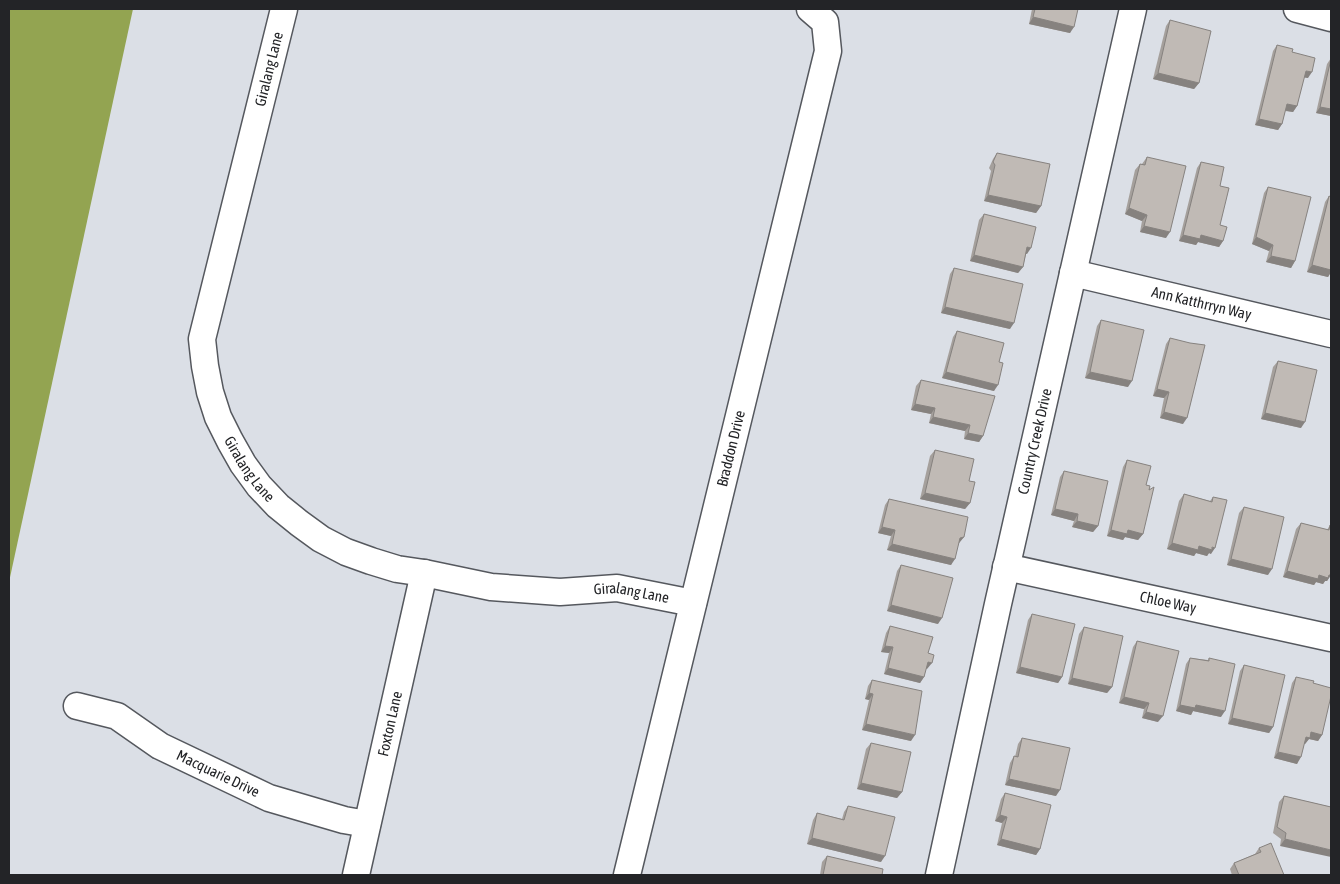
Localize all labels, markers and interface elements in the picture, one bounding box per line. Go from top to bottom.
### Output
street label: Giralang Lane [251,30,286,108]
street label: Ann Katthrryn Way [1150,283,1253,323]
street label: Country Creek Drive [1014,387,1055,496]
street label: Braddon Drive [713,408,748,488]
street label: Giralang Lane [221,433,279,505]
street label: Giralang Lane [593,579,671,606]
street label: Chloe Way [1138,588,1198,616]
street label: Foxton Lane [374,689,405,758]
street label: Macquarie Drive [174,746,263,800]

